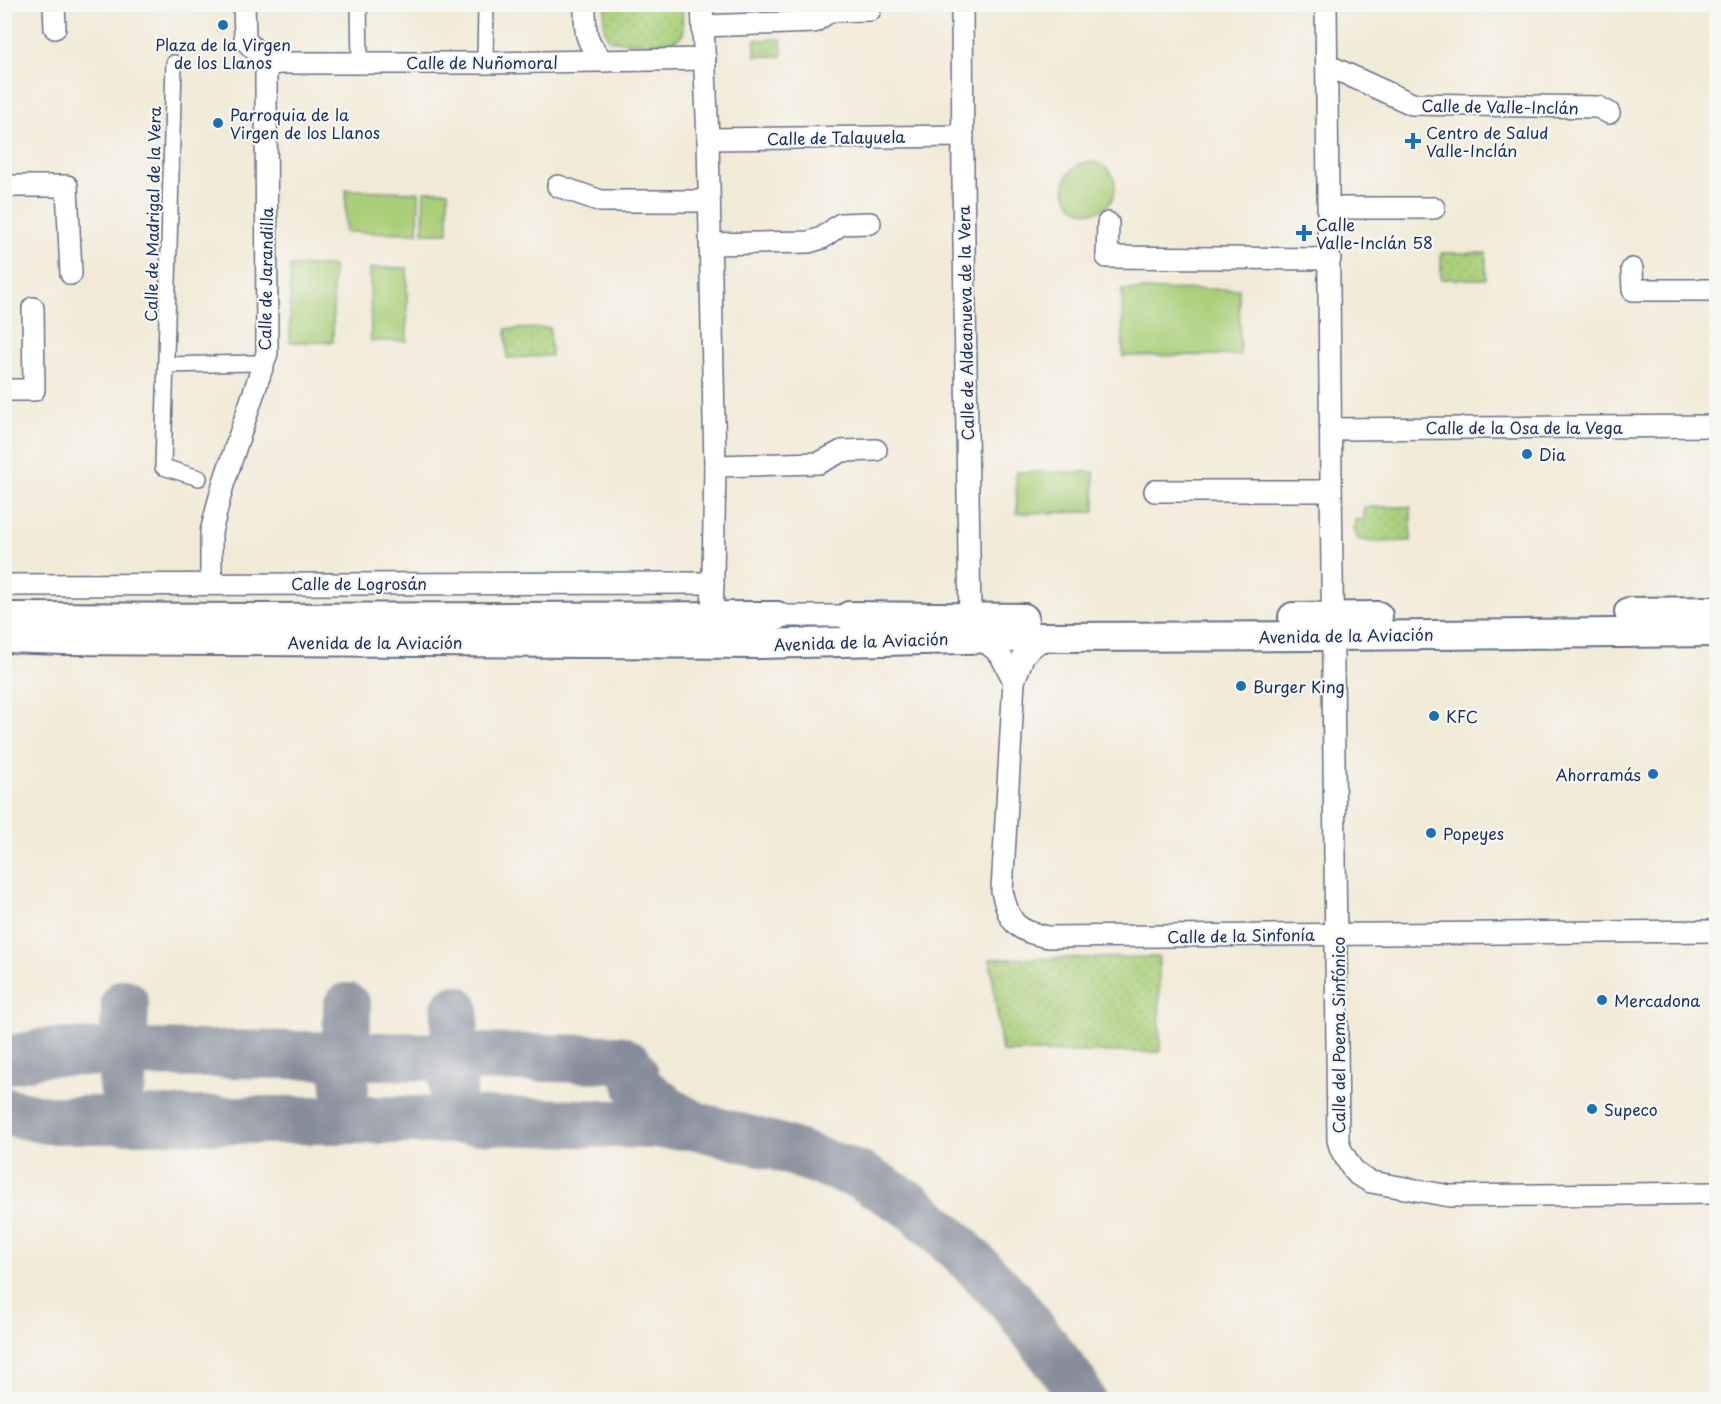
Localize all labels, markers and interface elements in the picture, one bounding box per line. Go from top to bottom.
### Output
marker: Plaza de la Virgen de los Llanos [216,18,230,32]
place label: Plaza de la Virgen de los Llanos [155,32,291,74]
street label: Calle de Nuñomoral [406,50,558,74]
street label: Calle de Valle-Inclán [1421,93,1579,119]
place label: Parroquia de la Virgen de los Llanos [230,102,380,144]
street label: Calle de Madrigal de la Vera [138,105,166,322]
marker: Parroquia de la Virgen de los Llanos [211,116,225,130]
place label: Centro de Salud Valle-Inclán [1426,120,1548,162]
street label: Calle de Talayuela [767,124,905,150]
marker: Centro de Salud Valle-Inclán [1404,132,1422,150]
street label: Calle de Aldeanueva de la Vera [951,205,979,441]
street label: Calle de Jarandilla [252,206,278,351]
place label: Calle Valle-Inclán 58 [1316,212,1433,254]
marker: Calle Valle-Inclán 58 [1297,226,1311,240]
street label: Calle de la Osa de la Vega [1425,415,1623,439]
place label: Dia [1539,442,1566,466]
marker: Dia [1520,447,1534,461]
street label: Calle de Logrosán [291,571,427,595]
street label: Avenida de la Aviación [1258,621,1434,649]
street label: Avenida de la Aviación [773,626,949,656]
street label: Avenida de la Aviación [288,630,462,654]
place label: Burger King [1253,674,1345,698]
marker: Burger King [1234,679,1248,693]
place label: KFC [1446,704,1478,728]
marker: KFC [1427,709,1441,723]
place label: Ahorramás [1556,762,1641,786]
marker: Ahorramás [1646,767,1660,781]
place label: Popeyes [1443,821,1504,845]
marker: Popeyes [1424,826,1438,840]
street label: Calle de la Sinfonía [1167,922,1315,948]
street label: Calle del Poema Sinfónico [1326,936,1350,1133]
place label: Mercadona [1614,988,1700,1012]
marker: Mercadona [1595,993,1609,1007]
place label: Supeco [1604,1097,1658,1121]
marker: Supeco [1585,1102,1599,1116]

